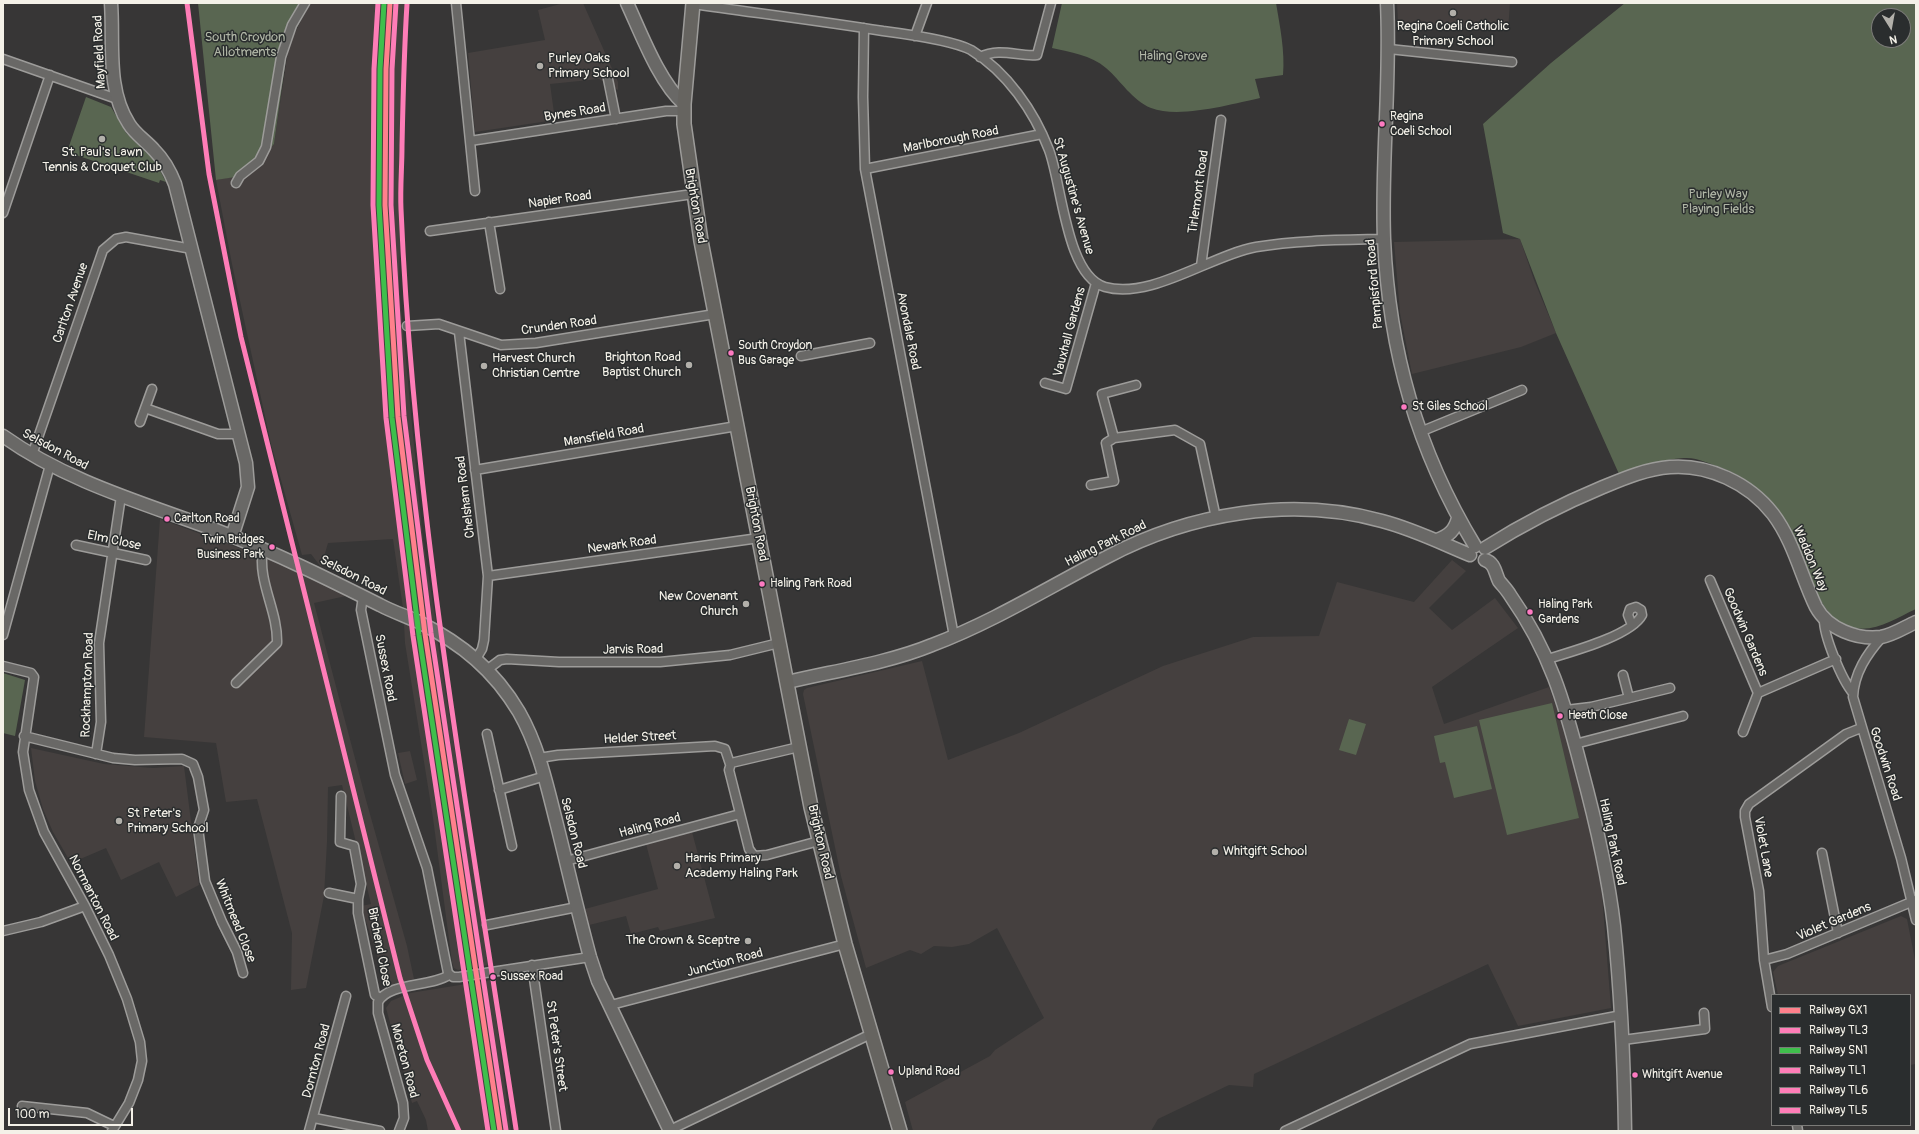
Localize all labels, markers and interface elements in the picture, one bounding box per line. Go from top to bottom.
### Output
marker: Regina Coeli Catholic Primary School [1448,8,1458,18]
north arrow [1871,8,1911,48]
street label: Mayfield Road [90,15,110,89]
place label: Regina Coeli Catholic Primary School [1397,19,1509,50]
park label: South Croydon Allotments [205,30,285,61]
text: N [1888,32,1898,46]
park label: Haling Grove [1139,49,1207,65]
place label: Purley Oaks Primary School [548,51,629,82]
marker: Purley Oaks Primary School [535,61,545,71]
street label: Bynes Road [543,100,607,126]
place label: Regina Coeli School [1390,110,1452,138]
marker: Regina Coeli School [1377,119,1387,129]
street label: Marlborough Road [902,123,1000,157]
marker: St. Paul's Lawn Tennis & Croquet Club [97,134,107,144]
street label: St Augustine's Avenue [1049,136,1097,256]
place label: St. Paul's Lawn Tennis & Croquet Club [42,145,162,176]
street label: Tirlemont Road [1185,149,1213,235]
street label: Brighton Road [681,167,709,245]
park label: Purley Way Playing Fields [1682,187,1754,218]
street label: Napier Road [527,188,593,212]
street label: Pampisford Road [1363,238,1387,330]
street label: Carlton Avenue [50,261,92,345]
street label: Vauxhall Gardens [1051,285,1089,379]
street label: Avondale Road [893,291,923,371]
street label: Crunden Road [520,313,598,339]
place label: South Croydon Bus Garage [738,339,812,367]
marker: South Croydon Bus Garage [726,348,736,358]
place label: Brighton Road Baptist Church [602,350,681,381]
place label: Harvest Church Christian Centre [492,351,580,382]
marker: Brighton Road Baptist Church [684,360,694,370]
marker: Harvest Church Christian Centre [479,361,489,371]
place label: St Giles School [1412,400,1488,414]
marker: St Giles School [1399,402,1409,412]
street label: Mansfield Road [563,421,645,451]
street label: Selsdon Road [19,426,91,474]
street label: Chelsham Road [453,455,479,539]
street label: Brighton Road [741,485,771,563]
place label: Carlton Road [174,512,240,526]
marker: Carlton Road [162,514,172,524]
street label: Haling Park Road [1063,518,1149,570]
street label: Waddon Way [1789,524,1831,594]
street label: Elm Close [86,528,142,554]
street label: Newark Road [586,532,658,558]
place label: Twin Bridges Business Park [197,533,264,561]
marker: Twin Bridges Business Park [267,542,277,552]
street label: Selsdon Road [317,552,389,600]
place label: Haling Park Road [770,577,852,591]
marker: Haling Park Road [757,579,767,589]
street label: Goodwin Gardens [1719,585,1771,679]
place label: New Covenant Church [659,589,738,620]
place label: Haling Park Gardens [1538,598,1592,626]
marker: New Covenant Church [741,599,751,609]
marker: Haling Park Gardens [1525,607,1535,617]
street label: Rockhampton Road [78,632,98,738]
street label: Sussex Road [371,633,399,703]
street label: Jarvis Road [603,642,663,658]
place label: Heath Close [1568,709,1627,723]
marker: Heath Close [1555,711,1565,721]
street label: Goodwin Road [1866,725,1904,803]
street label: Helder Street [603,728,677,748]
street label: Selsdon Road [557,796,589,870]
street label: Haling Park Road [1595,797,1629,887]
street label: Brighton Road [804,803,836,881]
place label: St Peter's Primary School [127,806,208,837]
street label: Haling Road [617,810,683,842]
street label: Violet Lane [1750,815,1776,879]
marker: St Peter's Primary School [114,816,124,826]
place label: Whitgift School [1223,844,1307,860]
marker: Whitgift School [1210,847,1220,857]
place label: Harris Primary Academy Haling Park [685,851,798,882]
street label: Normanton Road [65,853,121,943]
marker: Harris Primary Academy Haling Park [672,861,682,871]
street label: Whitmead Close [211,877,259,965]
street label: Violet Gardens [1794,899,1874,945]
street label: Birchend Close [364,906,394,988]
place label: The Crown & Sceptre [626,933,740,949]
marker: The Crown & Sceptre [743,936,753,946]
street label: Junction Road [685,945,765,981]
place label: Sussex Road [500,970,563,984]
marker: Sussex Road [488,972,498,982]
legend [1771,994,1911,1126]
street label: St Peter's Street [542,999,570,1093]
text: Railway GX1 [1809,1003,1867,1018]
street label: Dornton Road [300,1022,334,1100]
street label: Moreton Road [387,1022,421,1100]
text: Railway TL3 [1809,1023,1868,1038]
text: Railway SN1 [1809,1043,1868,1058]
text: Railway TL1 [1809,1063,1866,1078]
place label: Upland Road [898,1065,960,1079]
marker: Upland Road [886,1067,896,1077]
place label: Whitgift Avenue [1642,1068,1722,1082]
marker: Whitgift Avenue [1630,1070,1640,1080]
text: Railway TL6 [1809,1083,1868,1098]
scale bar [10,1100,135,1126]
text: Railway TL5 [1809,1103,1868,1118]
text: 100 m [15,1107,49,1122]

